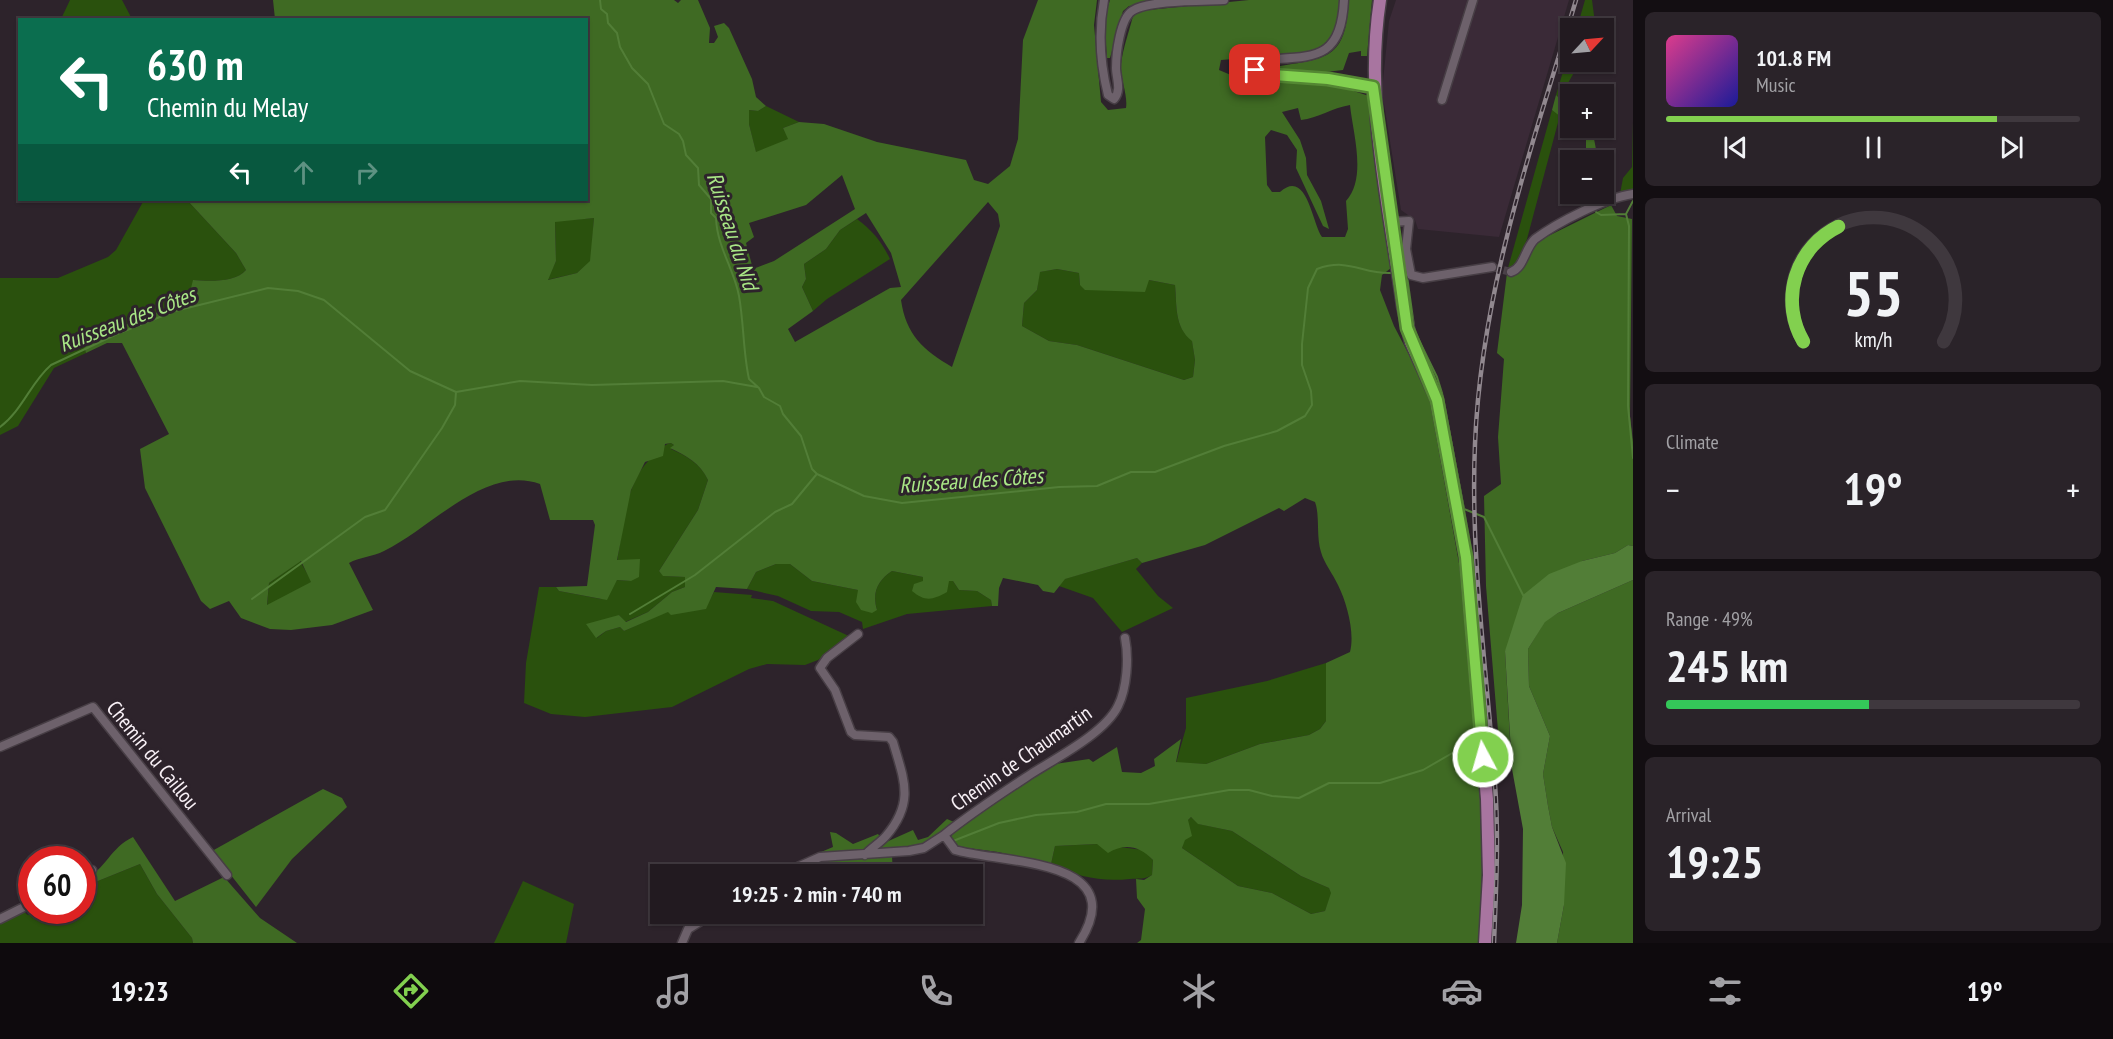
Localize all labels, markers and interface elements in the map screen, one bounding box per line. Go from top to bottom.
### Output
north arrow [1560,18,1614,72]
map controls [1560,18,1614,204]
text: 630 m [147,37,244,92]
icon: left [48,42,126,120]
pin [1229,44,1280,95]
text: 101.8 FM [1756,44,1831,72]
icon: arrive [1238,53,1271,86]
text: Music [1756,72,1796,98]
button: + [1560,84,1614,138]
text: Chemin du Melay [147,90,308,124]
icon: previous [1719,131,1752,164]
icon: pause [1857,131,1890,164]
icon: next [1995,131,2028,164]
button: − [1560,150,1614,204]
icon: left [224,156,257,189]
icon: ahead [287,156,320,189]
icon: right [350,156,383,189]
water label: Ruisseau du Nid [701,169,766,297]
text: 55 [1843,252,1903,333]
water label: Ruisseau des Côtes [55,279,202,358]
text: km/h [1854,326,1892,354]
text: Climate [1666,429,1719,455]
text: 19° [1843,459,1903,517]
water label: Ruisseau des Côtes [898,461,1046,499]
text: − [1666,468,1680,511]
text: + [2066,468,2080,511]
text: Range · 49% [1666,606,1753,632]
text: 245 km [1666,636,1788,694]
street label: Chemin du Caillou [101,695,205,815]
street label: Chemin de Chaumartin [945,699,1097,817]
position arrow [1451,725,1515,789]
text: Arrival [1666,802,1711,828]
text: 19:25 [1666,832,1763,890]
speed limit sign: 60 [18,846,96,924]
text: 19:25 · 2 min · 740 m [731,880,902,908]
icon: directions [390,970,432,1012]
icon: music [653,970,695,1012]
icon: phone [915,970,957,1012]
icon: climate [1178,970,1220,1012]
icon: car [1441,970,1483,1012]
icon: filters [1704,970,1746,1012]
text: 19:23 [110,974,169,1008]
text: 19° [1967,974,2002,1008]

